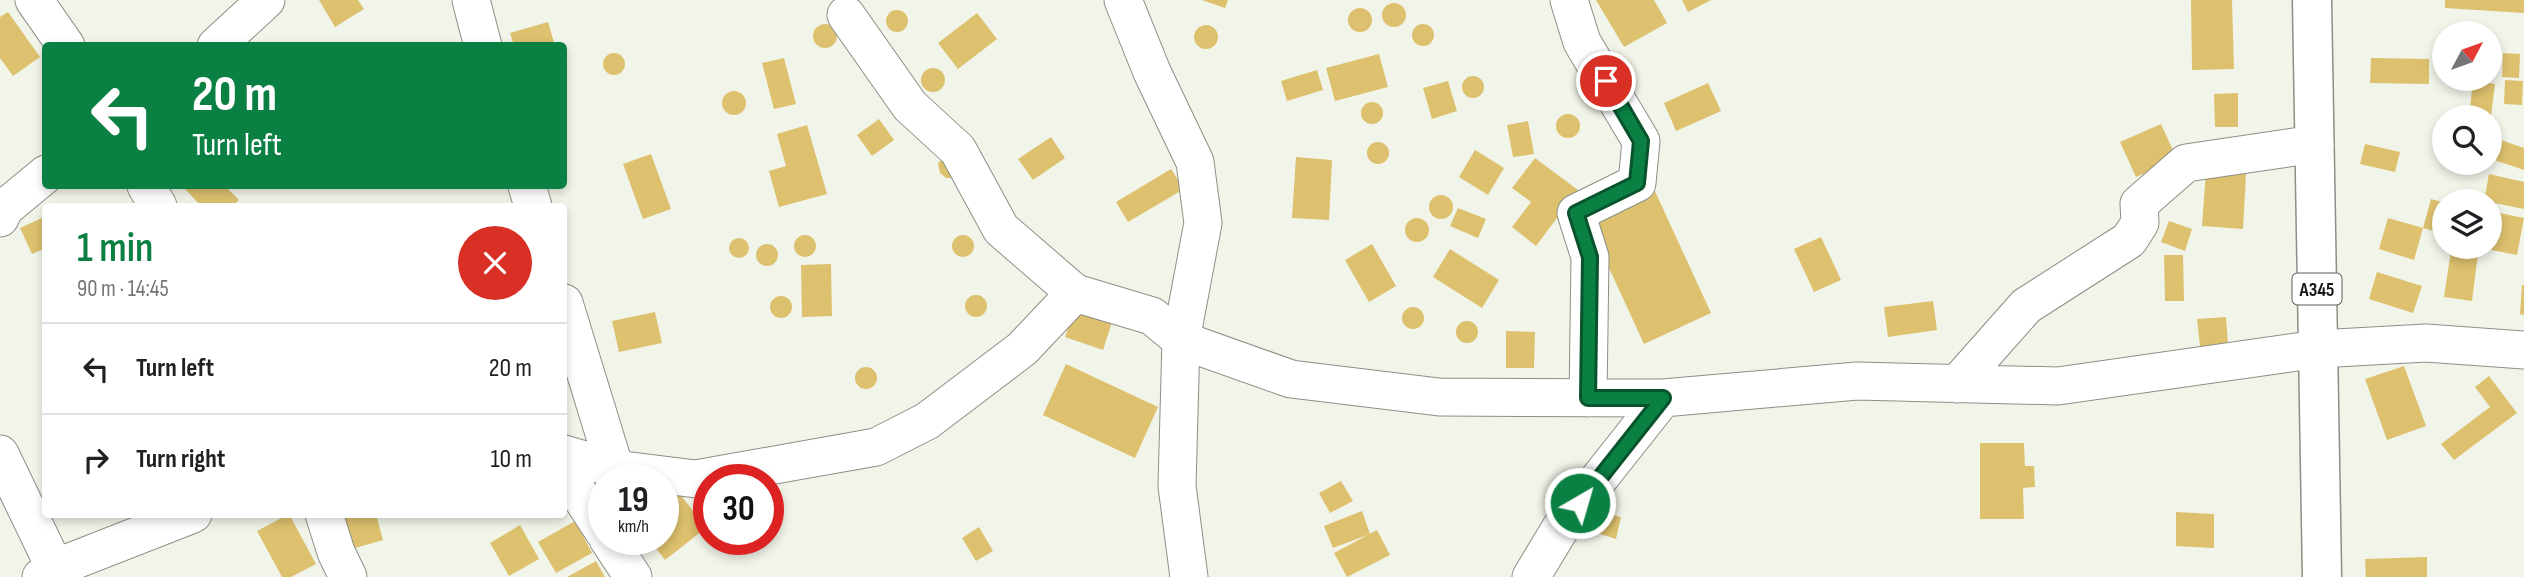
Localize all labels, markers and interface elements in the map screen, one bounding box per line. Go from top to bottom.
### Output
north arrow [2432,21,2502,91]
map controls [2432,21,2502,259]
pin [1576,51,1636,111]
icon: arrive [1587,62,1625,100]
text: 20 m [192,66,277,125]
icon: left [77,70,168,161]
button: search [2432,105,2502,175]
text: Turn left [192,126,282,165]
button: layers [2432,189,2502,259]
text: 1 min [77,223,153,274]
button: close [458,226,532,300]
road number: A345 [2292,274,2342,304]
text: 90 m · 14:45 [77,275,169,303]
icon: left [77,350,115,388]
text: Turn left [136,353,214,384]
text: 20 m [489,353,532,384]
icon: right [77,441,115,479]
text: Turn right [136,444,225,475]
text: 10 m [490,444,532,475]
speed limit sign: 30 [693,464,784,555]
position arrow [1543,466,1617,540]
text: 19 [618,479,649,522]
text: km/h [618,516,649,537]

